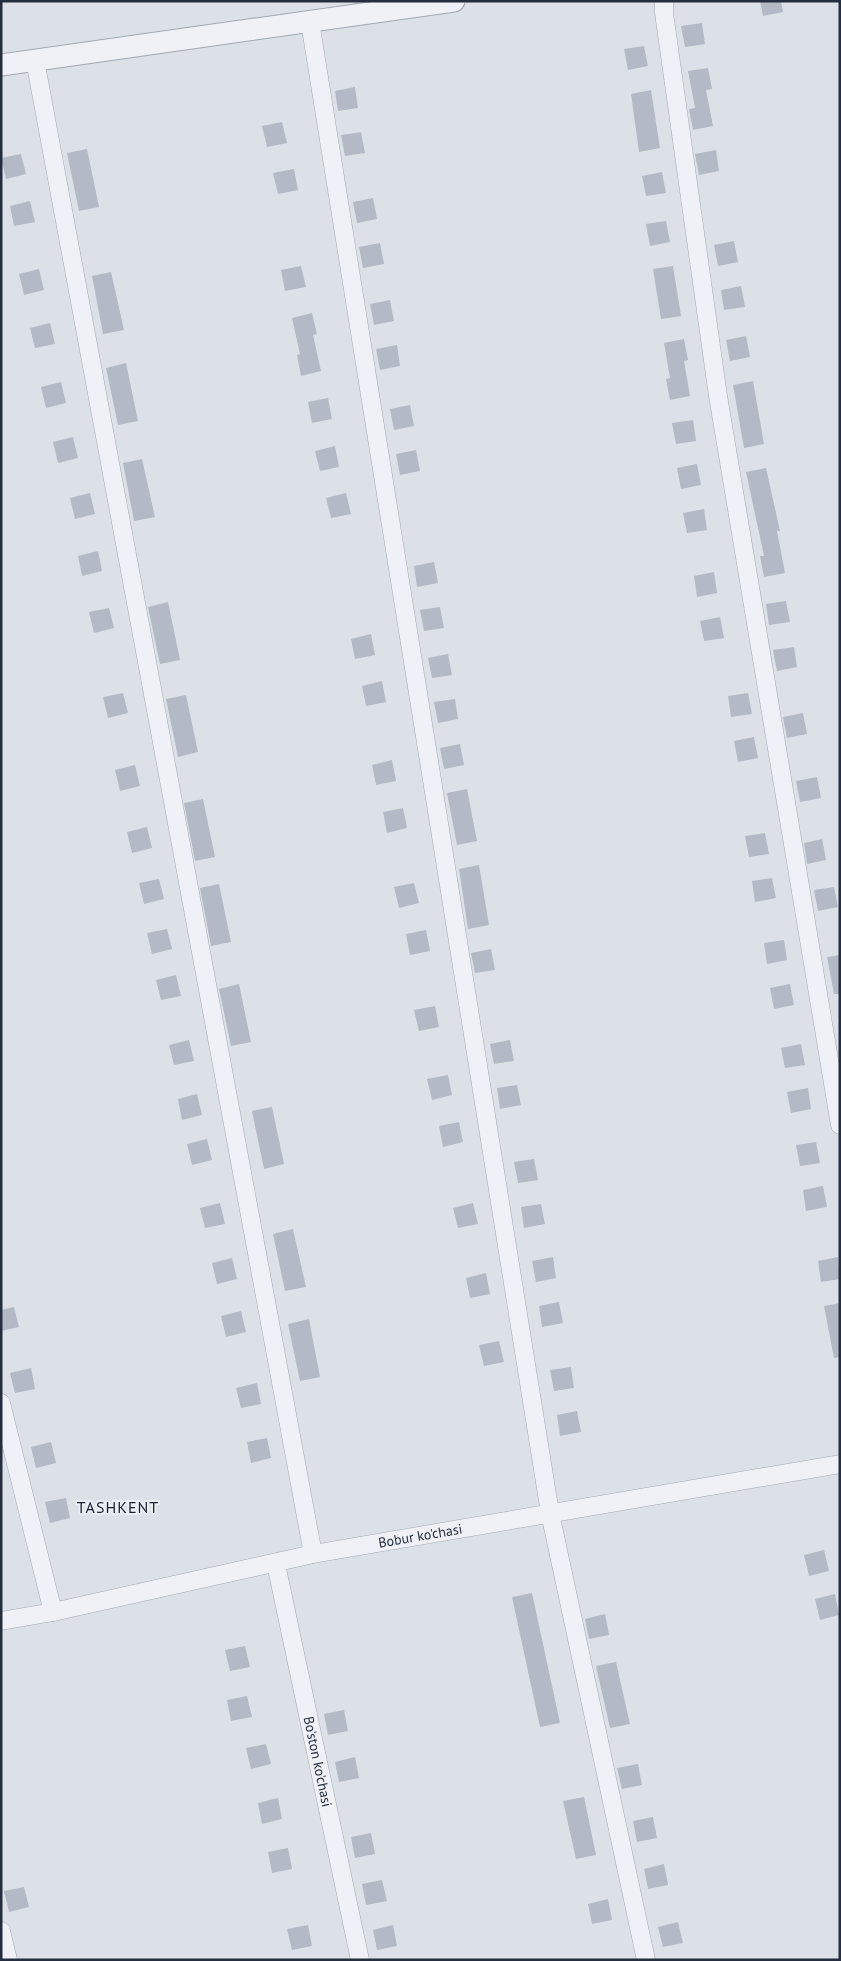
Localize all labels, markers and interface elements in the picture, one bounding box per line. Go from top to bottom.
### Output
district label: TASHKENT [77,1497,159,1517]
street label: Bobur ko'chasi [377,1520,464,1552]
street label: Bo'ston ko'chasi [300,1715,336,1809]

